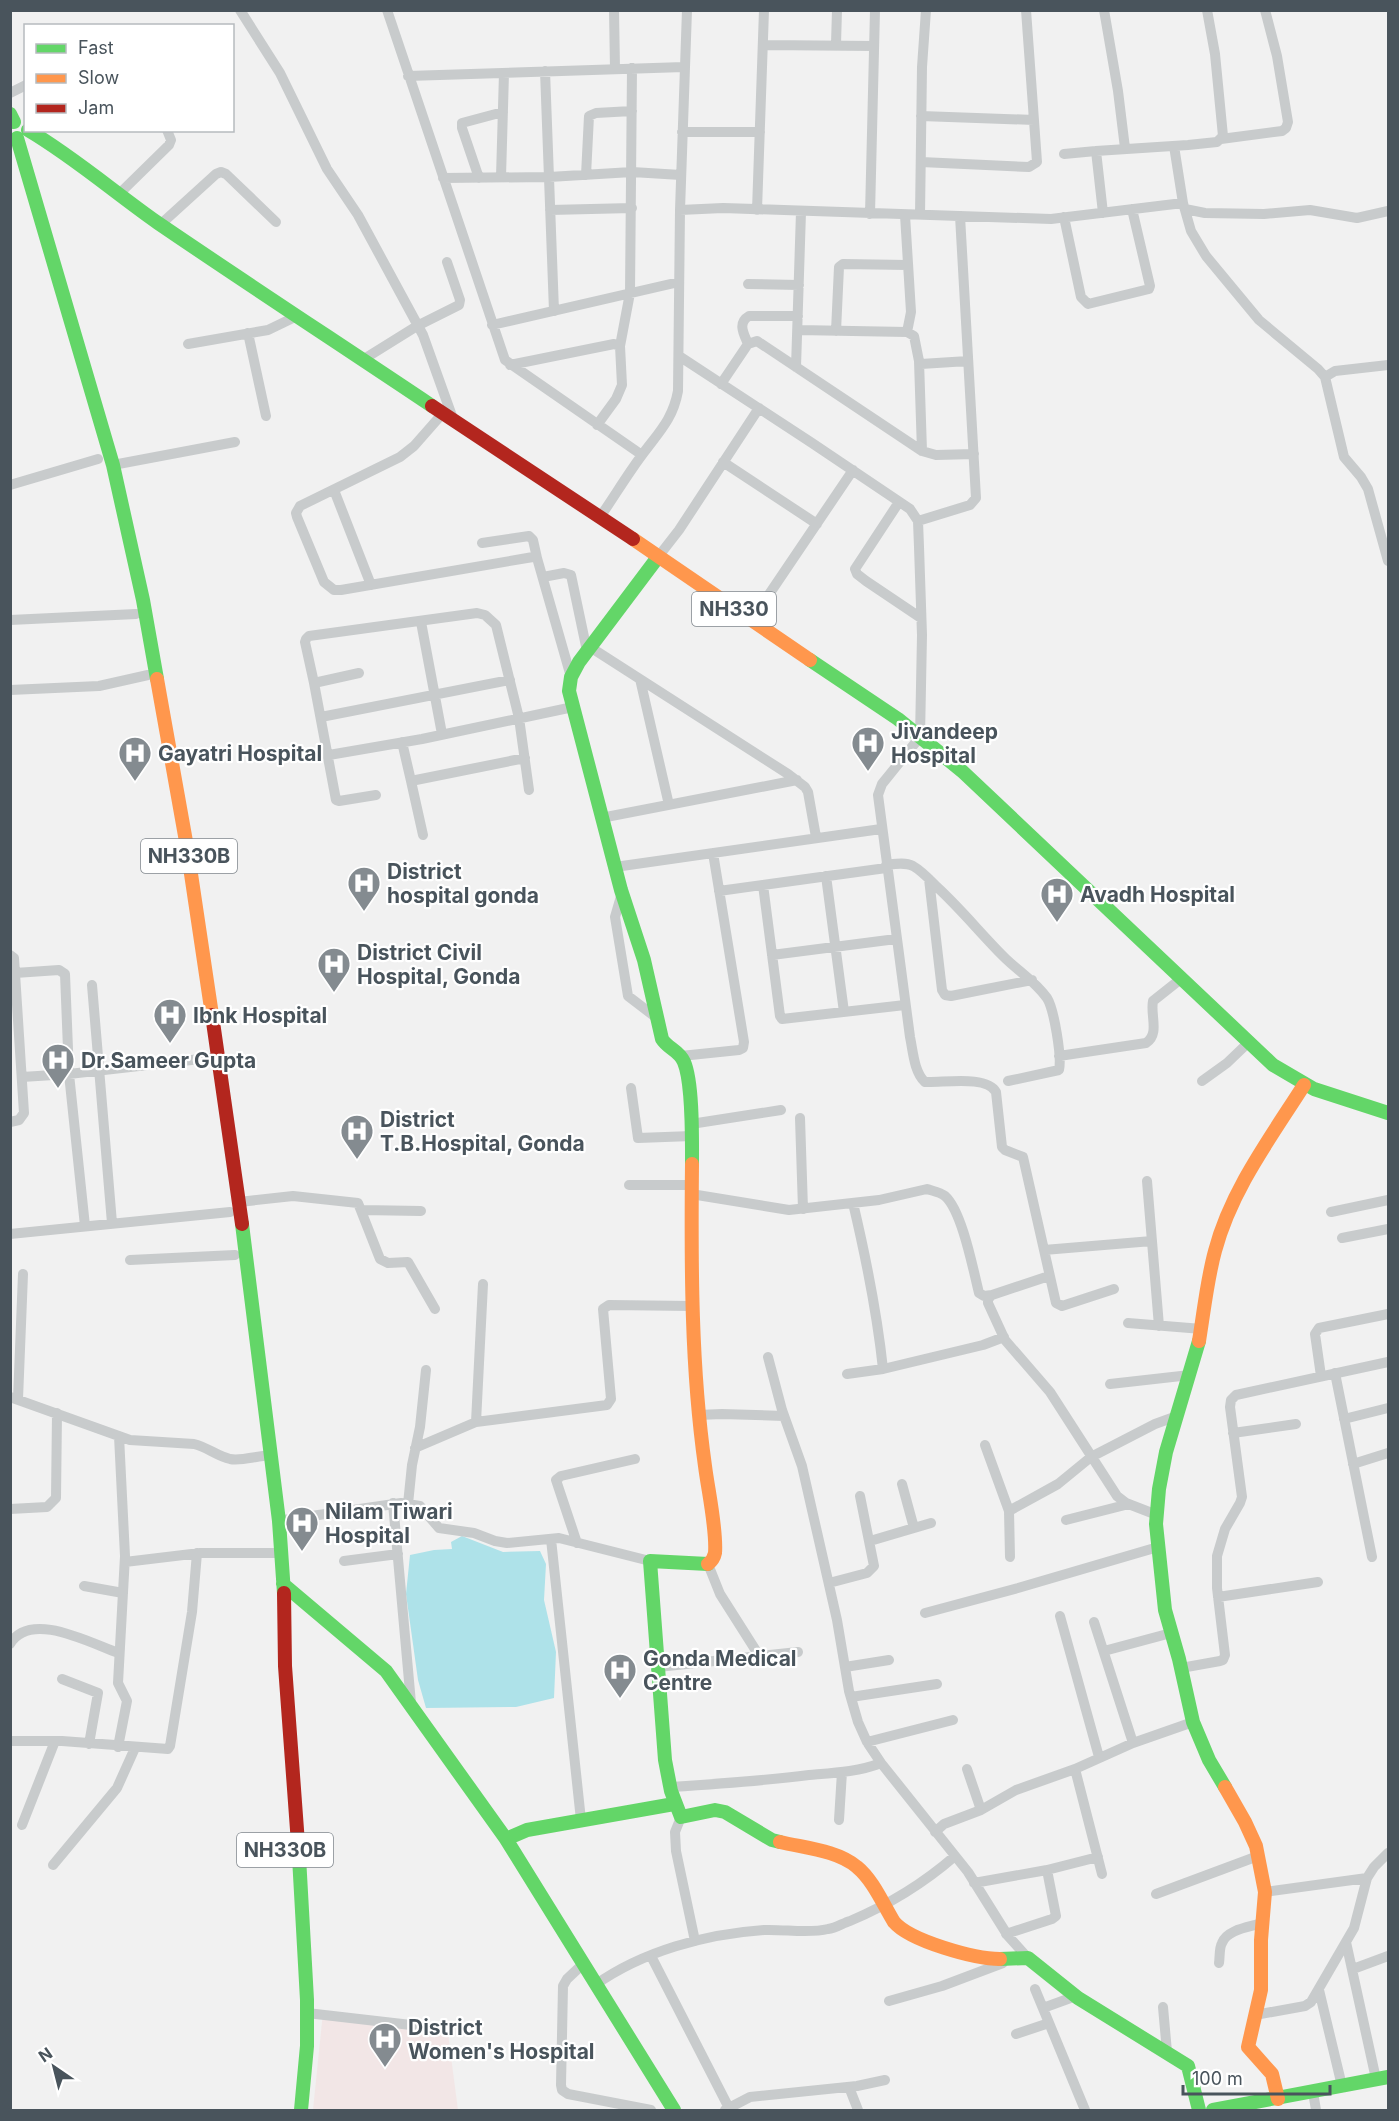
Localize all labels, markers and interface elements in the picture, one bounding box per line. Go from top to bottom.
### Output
legend [24,24,234,132]
text: Fast [78,37,114,58]
text: Slow [78,67,119,88]
text: Jam [78,97,114,118]
road number: NH330 [692,592,776,626]
place label: Jivandeep Hospital [891,719,998,768]
hospital icon: Jivandeep Hospital [850,725,886,772]
hospital icon: Gayatri Hospital [117,735,153,782]
place label: Gayatri Hospital [158,741,322,766]
road number: NH330B [141,839,237,873]
place label: District hospital gonda [387,859,539,908]
hospital icon: District hospital gonda [346,865,382,912]
hospital icon: Avadh Hospital [1039,876,1075,923]
place label: Avadh Hospital [1080,882,1235,907]
place label: District Civil Hospital, Gonda [357,940,520,989]
hospital icon: District Civil Hospital, Gonda [316,946,352,993]
hospital icon: Ibnk Hospital [152,997,188,1044]
place label: Ibnk Hospital [193,1003,327,1028]
hospital icon: Dr.Sameer Gupta [40,1042,76,1089]
place label: Dr.Sameer Gupta [81,1048,256,1073]
place label: District T.B.Hospital, Gonda [380,1107,585,1156]
hospital icon: District T.B.Hospital, Gonda [339,1113,375,1160]
place label: Nilam Tiwari Hospital [325,1499,453,1548]
hospital icon: Nilam Tiwari Hospital [284,1505,320,1552]
place label: Gonda Medical Centre [643,1646,797,1695]
hospital icon: Gonda Medical Centre [602,1652,638,1699]
road number: NH330B [237,1833,333,1867]
place label: District Women's Hospital [408,2015,595,2064]
hospital icon: District Women's Hospital [367,2021,403,2068]
north arrow [24,2037,84,2097]
text: N [35,2043,56,2066]
scale bar [1183,2058,1330,2096]
text: 100 m [1192,2068,1243,2089]

